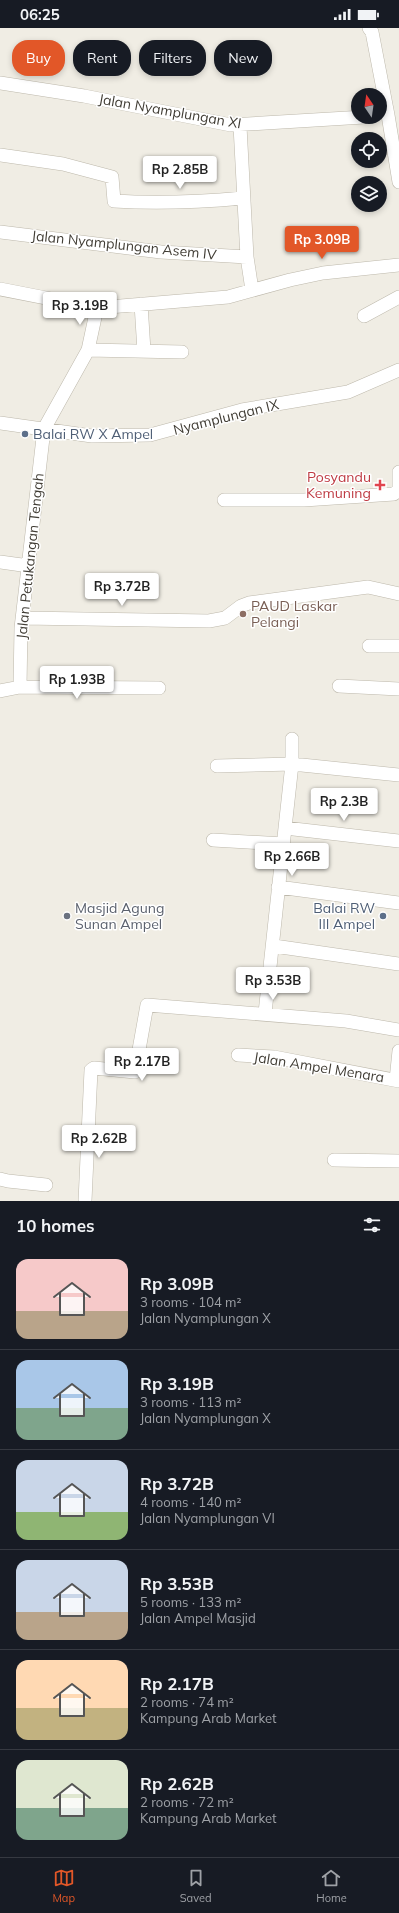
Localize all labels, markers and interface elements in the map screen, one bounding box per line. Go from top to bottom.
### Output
text: 06:25 [20,5,60,24]
chip: Buy [12,40,65,76]
chip: Rent [73,40,131,76]
chip: Filters [139,40,206,76]
chip: New [214,40,272,76]
north arrow [351,88,387,124]
map controls [351,88,387,212]
street label: Jalan Nyamplungan XI [97,90,243,132]
button: locate [351,132,387,168]
pin: Rp 2.85B [139,156,221,190]
text: Rp 2.85B [152,161,208,177]
button: layers [351,176,387,212]
street label: Jalan Nyamplungan Asem IV [31,226,218,264]
pin: Rp 3.09B [281,226,363,260]
text: Rp 3.09B [294,231,350,247]
pin: Rp 3.19B [39,292,121,326]
text: Rp 3.19B [52,297,108,313]
street label: Nyamplungan IX [171,395,281,439]
place label: Balai RW X Ampel [33,425,153,443]
marker: Balai RW X Ampel [20,429,30,439]
place label: Posyandu Kemuning [306,468,371,502]
street label: Jalan Petukangan Tengah [12,472,48,640]
marker: Posyandu Kemuning [374,479,386,491]
pin: Rp 3.72B [81,573,163,607]
text: Rp 3.72B [94,578,150,594]
place label: PAUD Laskar Pelangi [251,597,338,631]
marker: PAUD Laskar Pelangi [238,609,248,619]
pin: Rp 1.93B [36,666,118,700]
text: Rp 1.93B [49,671,105,687]
pin: Rp 2.3B [307,788,381,822]
text: Rp 2.3B [320,793,368,809]
pin: Rp 2.66B [251,843,333,877]
text: Rp 2.66B [264,848,320,864]
place label: Masjid Agung Sunan Ampel [75,899,164,933]
place label: Balai RW III Ampel [313,899,375,933]
marker: Masjid Agung Sunan Ampel [62,911,72,921]
marker: Balai RW III Ampel [378,911,388,921]
pin: Rp 3.53B [232,967,314,1001]
text: Rp 3.53B [245,972,301,988]
pin: Rp 2.17B [101,1048,183,1082]
street label: Jalan Ampel Menara [252,1048,386,1086]
text: Rp 2.17B [114,1053,170,1069]
pin: Rp 2.62B [58,1125,140,1159]
text: Rp 2.62B [71,1130,127,1146]
icon: filters [361,1214,383,1236]
text: 10 homes [16,1215,95,1236]
text: Rp 3.09B [140,1273,214,1294]
icon: home [48,1275,96,1323]
text: 3 rooms · 104 m² [140,1294,241,1310]
text: Jalan Nyamplungan X [140,1310,271,1326]
text: Rp 3.19B [140,1373,214,1394]
icon: home [48,1376,96,1424]
text: 3 rooms · 113 m² [140,1394,241,1410]
text: Jalan Nyamplungan X [140,1410,271,1426]
text: Rp 3.72B [140,1473,214,1494]
icon: home [48,1476,96,1524]
text: 4 rooms · 140 m² [140,1494,241,1510]
text: Jalan Nyamplungan VI [140,1510,275,1526]
text: Rp 3.53B [140,1573,214,1594]
icon: home [48,1576,96,1624]
text: 5 rooms · 133 m² [140,1594,241,1610]
text: Jalan Ampel Masjid [140,1610,256,1626]
text: Rp 2.17B [140,1673,214,1694]
icon: home [48,1676,96,1724]
text: 2 rooms · 74 m² [140,1694,234,1710]
text: Kampung Arab Market [140,1710,277,1726]
text: Rp 2.62B [140,1773,214,1794]
icon: home [48,1776,96,1824]
text: 2 rooms · 72 m² [140,1794,234,1810]
text: Kampung Arab Market [140,1810,277,1826]
tab: Map [52,1867,75,1905]
tab: Saved [180,1867,212,1905]
tab: Home [316,1867,347,1905]

